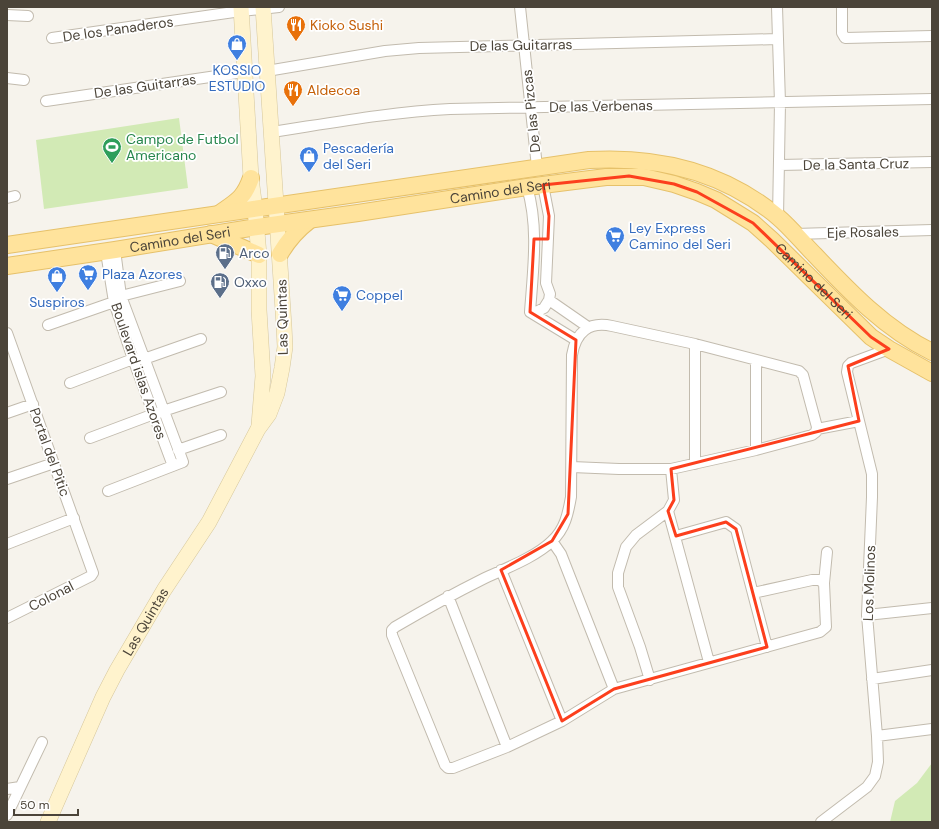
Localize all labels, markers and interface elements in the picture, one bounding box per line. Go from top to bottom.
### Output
street label: De los Panaderos [62,12,174,46]
restaurant icon: Kioko Sushi [285,14,307,42]
place label: Kioko Sushi [310,16,383,34]
shop icon: KOSSIO ESTUDIO [226,33,248,61]
street label: De las Guitarras [469,35,573,55]
place label: KOSSIO ESTUDIO [209,61,265,95]
street label: De las Pizcas [518,69,544,153]
street label: De las Guitarras [93,70,197,102]
restaurant icon: Aldecoa [282,79,304,107]
place label: Aldecoa [307,81,360,99]
street label: De las Verbenas [549,96,653,116]
place label: Campo de Futbol Americano [126,130,239,164]
sports icon: Campo de Futbol Americano [101,136,123,164]
place label: Pescadería del Seri [323,139,394,173]
shop icon: Pescadería del Seri [298,145,320,173]
street label: De la Santa Cruz [803,154,909,174]
street label: Camino del Seri [449,175,552,208]
place label: Ley Express Camino del Seri [629,219,731,253]
street label: Camino del Seri [128,222,232,257]
street label: Eje Rosales [827,222,899,242]
supermarket icon: Ley Express Camino del Seri [604,225,626,253]
street label: Camino del Seri [771,239,856,323]
fuel station icon: Arco [214,242,236,270]
place label: Arco [239,244,270,262]
supermarket icon: Plaza Azores [77,263,99,291]
shop icon: Suspiros [46,265,68,293]
place label: Plaza Azores [102,265,183,283]
fuel station icon: Oxxo [209,271,231,299]
place label: Oxxo [234,273,267,291]
street label: Las Quintas [272,279,292,355]
supermarket icon: Coppel [331,284,353,312]
place label: Coppel [356,286,403,304]
place label: Suspiros [29,293,85,311]
street label: Boulevard islas Azores [107,300,171,442]
street label: Portal del Pitic [26,405,74,499]
street label: Los Molinos [859,545,879,621]
street label: Colonal [25,577,77,615]
street label: Las Quintas [118,584,172,659]
scale bar [14,791,78,817]
text: 50 m [20,797,49,813]

